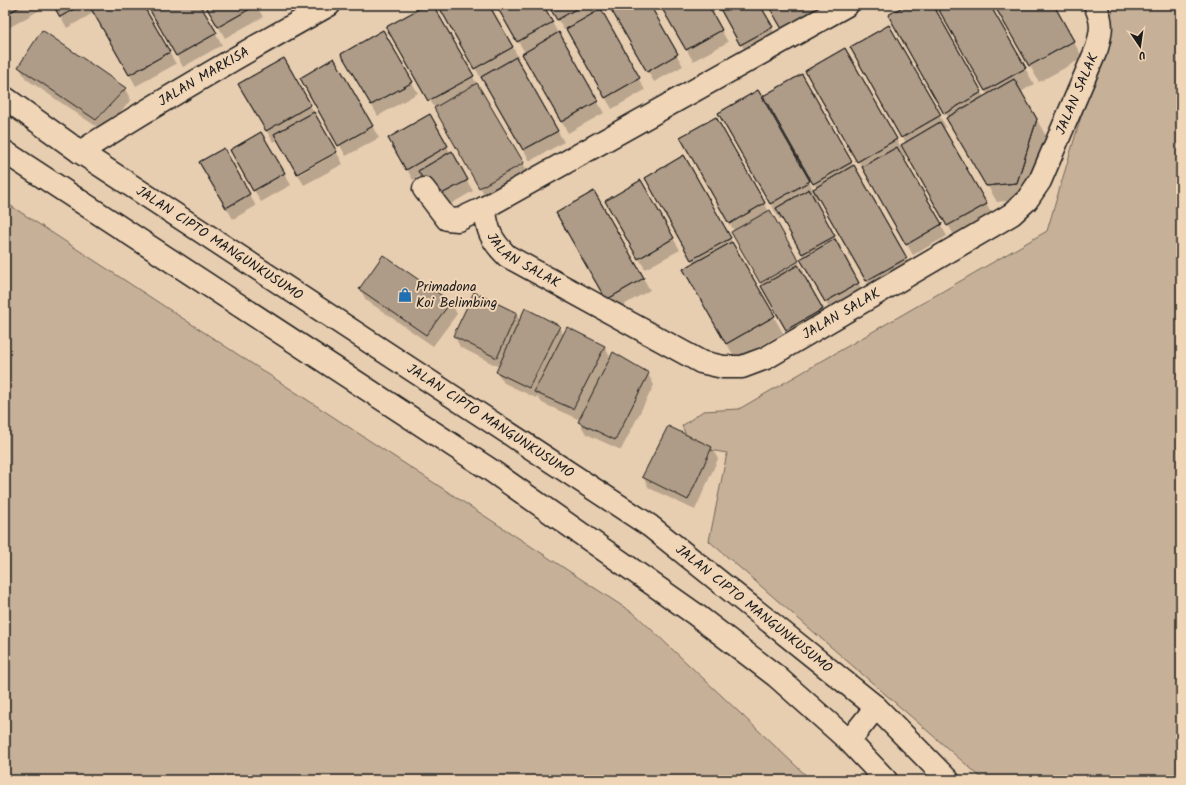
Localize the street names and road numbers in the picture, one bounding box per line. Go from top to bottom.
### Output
street label: JALAN MARKISA [154,41,254,112]
street label: JALAN SALAK [1050,49,1105,138]
street label: JALAN CIPTO MANGUNKUSUMO [131,180,308,307]
street label: JALAN SALAK [481,229,565,294]
street label: JALAN SALAK [798,282,885,345]
street label: JALAN CIPTO MANGUNKUSUMO [402,358,578,484]
street label: JALAN CIPTO MANGUNKUSUMO [670,539,837,679]

